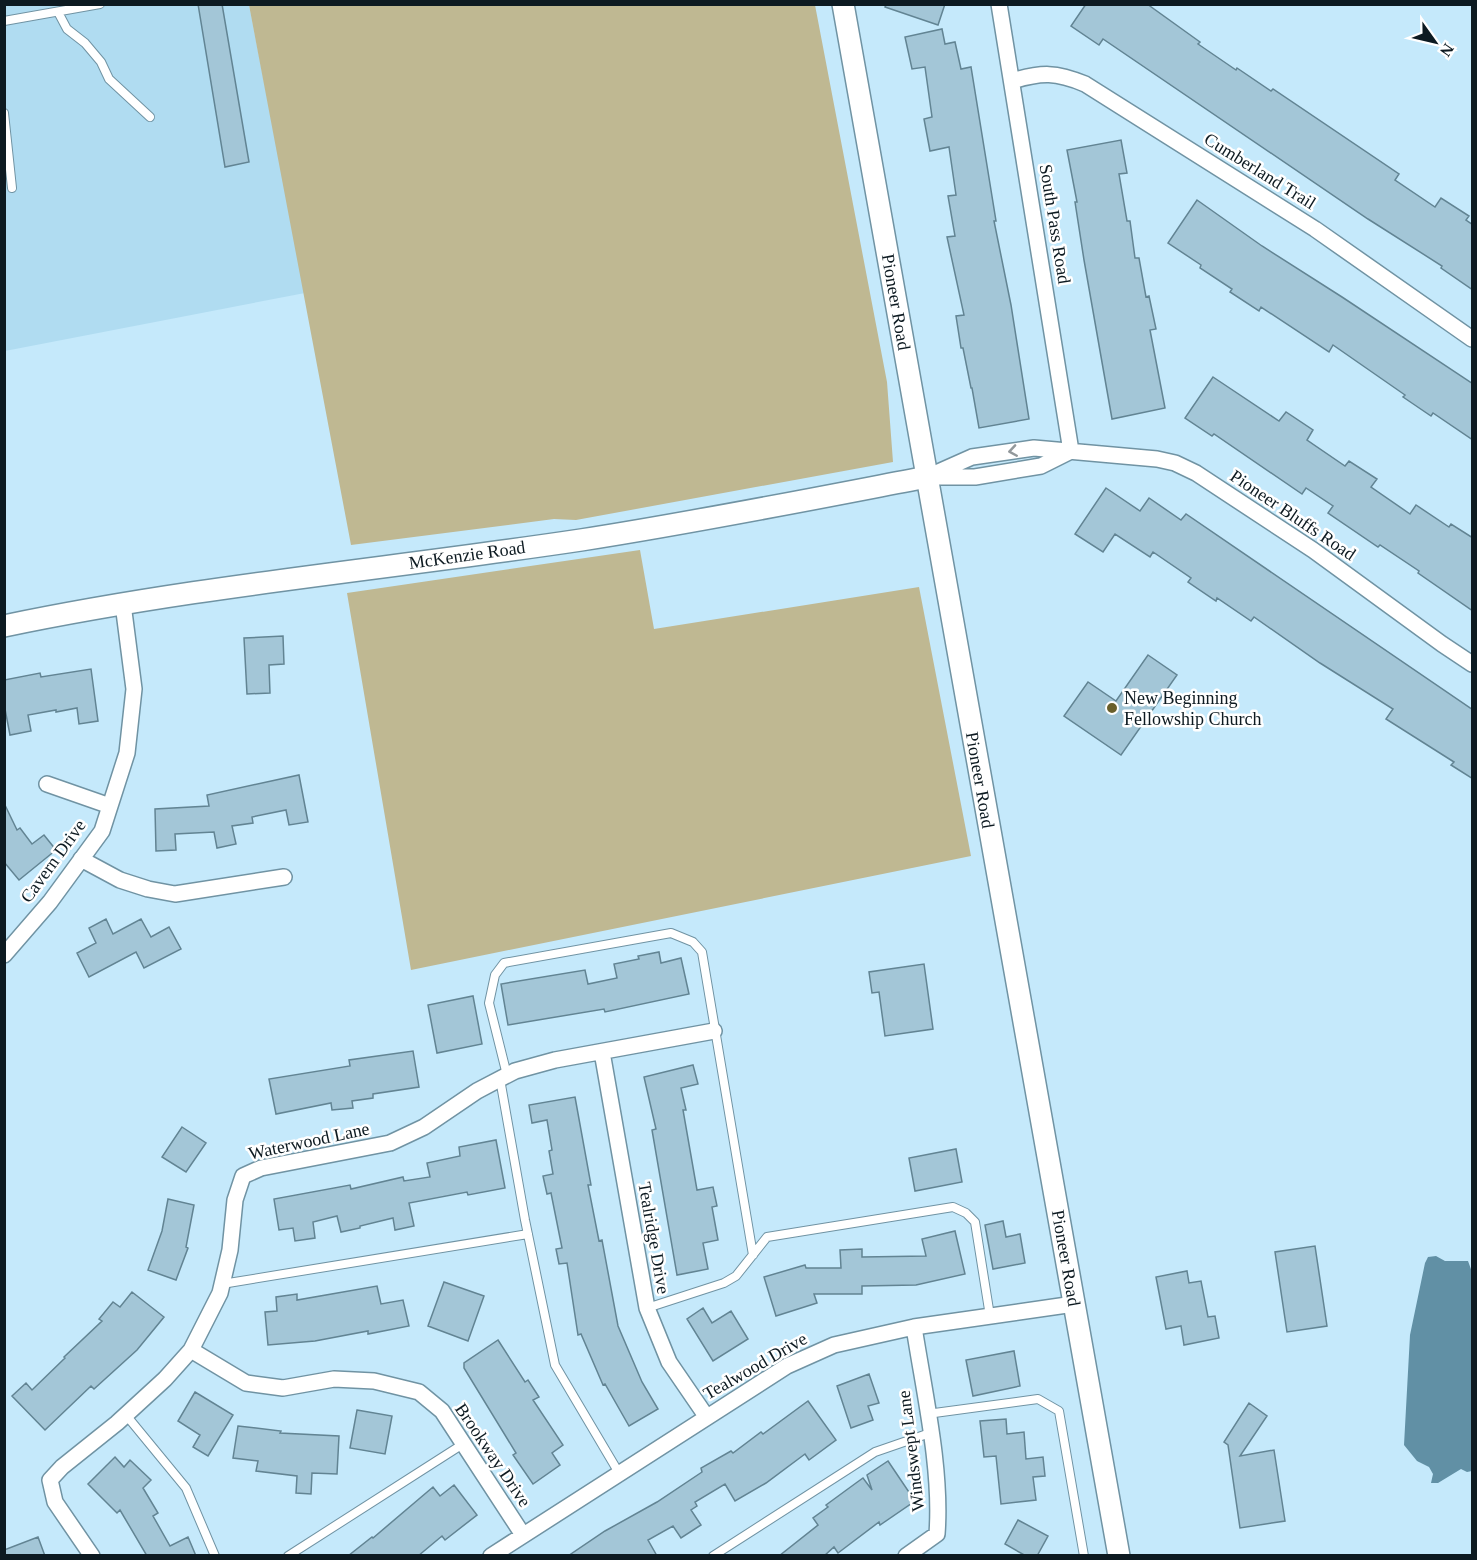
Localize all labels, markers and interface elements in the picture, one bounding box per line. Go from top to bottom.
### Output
north arrow [1405,12,1465,72]
text: N [1436,41,1457,60]
street label: Cumberland Trail [1201,129,1319,213]
street label: South Pass Road [1036,163,1074,285]
street label: Pioneer Road [878,252,914,352]
one-way arrow [1009,444,1018,456]
street label: Pioneer Bluffs Road [1227,466,1359,564]
street label: McKenzie Road [407,537,527,573]
place label: New Beginning Fellowship Church [1124,688,1262,729]
marker: New Beginning Fellowship Church [1105,701,1119,715]
street label: Pioneer Road [962,730,998,830]
street label: Cavern Drive [16,816,90,906]
street label: Waterwood Lane [247,1118,371,1164]
street label: Tealridge Drive [634,1181,674,1295]
street label: Pioneer Road [1048,1208,1084,1308]
street label: Tealwood Drive [700,1328,810,1404]
street label: Windswept Lane [894,1389,928,1513]
street label: Brookway Drive [451,1399,535,1511]

